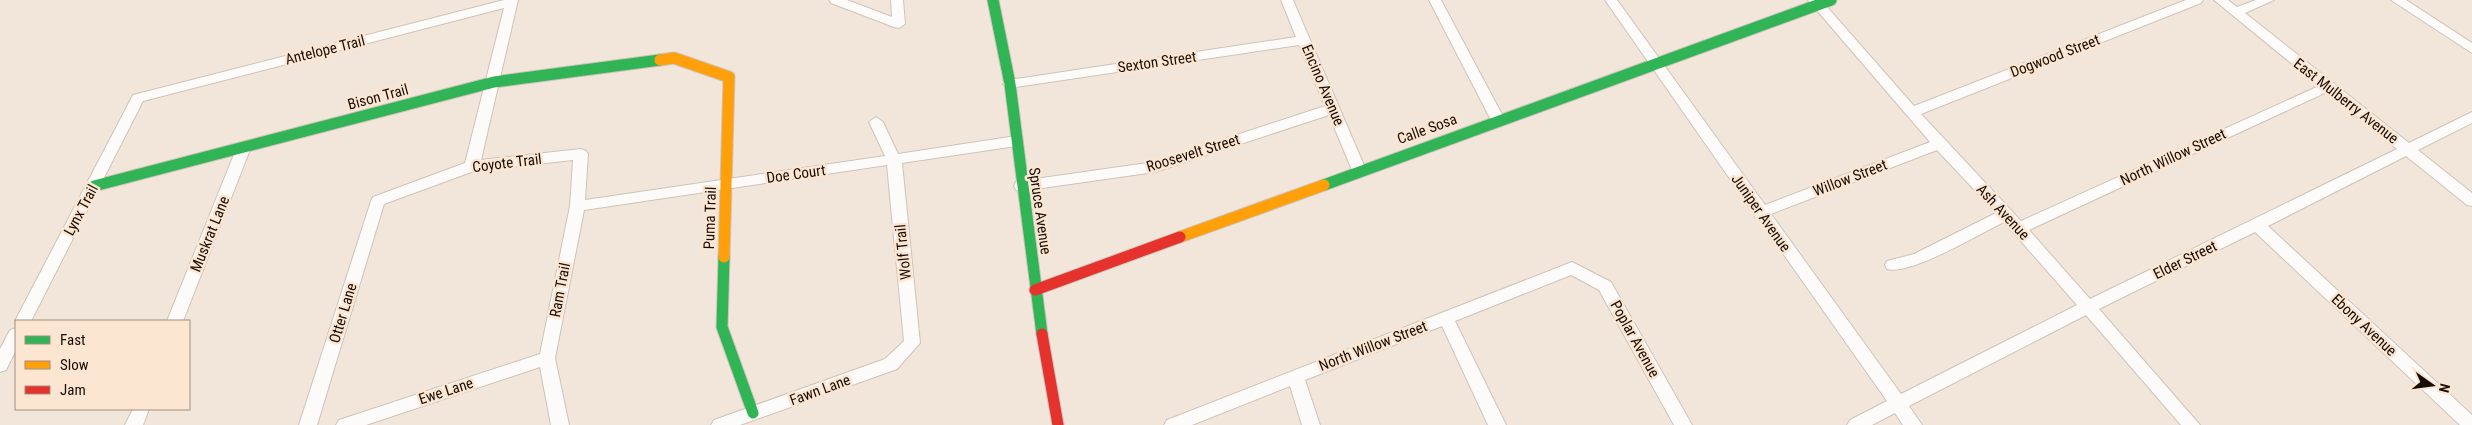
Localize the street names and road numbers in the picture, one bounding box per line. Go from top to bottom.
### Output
street label: Antelope Trail [283,31,367,69]
street label: Dogwood Street [2008,31,2102,81]
street label: Encino Avenue [1298,42,1348,128]
street label: Sexton Street [1117,48,1197,76]
street label: East Mulberry Avenue [2290,55,2402,147]
street label: Bison Trail [346,80,410,114]
street label: Calle Sosa [1395,110,1459,148]
street label: North Willow Street [2117,125,2229,189]
street label: Roosevelt Street [1144,130,1242,176]
street label: Coyote Trail [471,150,543,176]
street label: Willow Street [1811,156,1889,200]
street label: Doe Court [765,161,827,187]
street label: Spruce Avenue [1025,166,1055,256]
street label: Juniper Avenue [1728,171,1794,255]
street label: Ash Avenue [1973,180,2033,244]
street label: Lynx Trail [60,181,102,239]
street label: Puma Trail [700,186,720,250]
street label: Muskrat Lane [187,193,233,275]
street label: Wolf Trail [891,223,915,281]
street label: Elder Street [2150,237,2220,283]
street label: Ram Trail [546,261,574,319]
street label: Otter Lane [325,281,361,345]
street label: Ebony Avenue [2328,290,2400,360]
street label: Poplar Avenue [1607,297,1663,381]
street label: North Willow Street [1316,317,1430,375]
street label: Fawn Lane [787,371,853,409]
street label: Ewe Lane [417,374,475,408]

